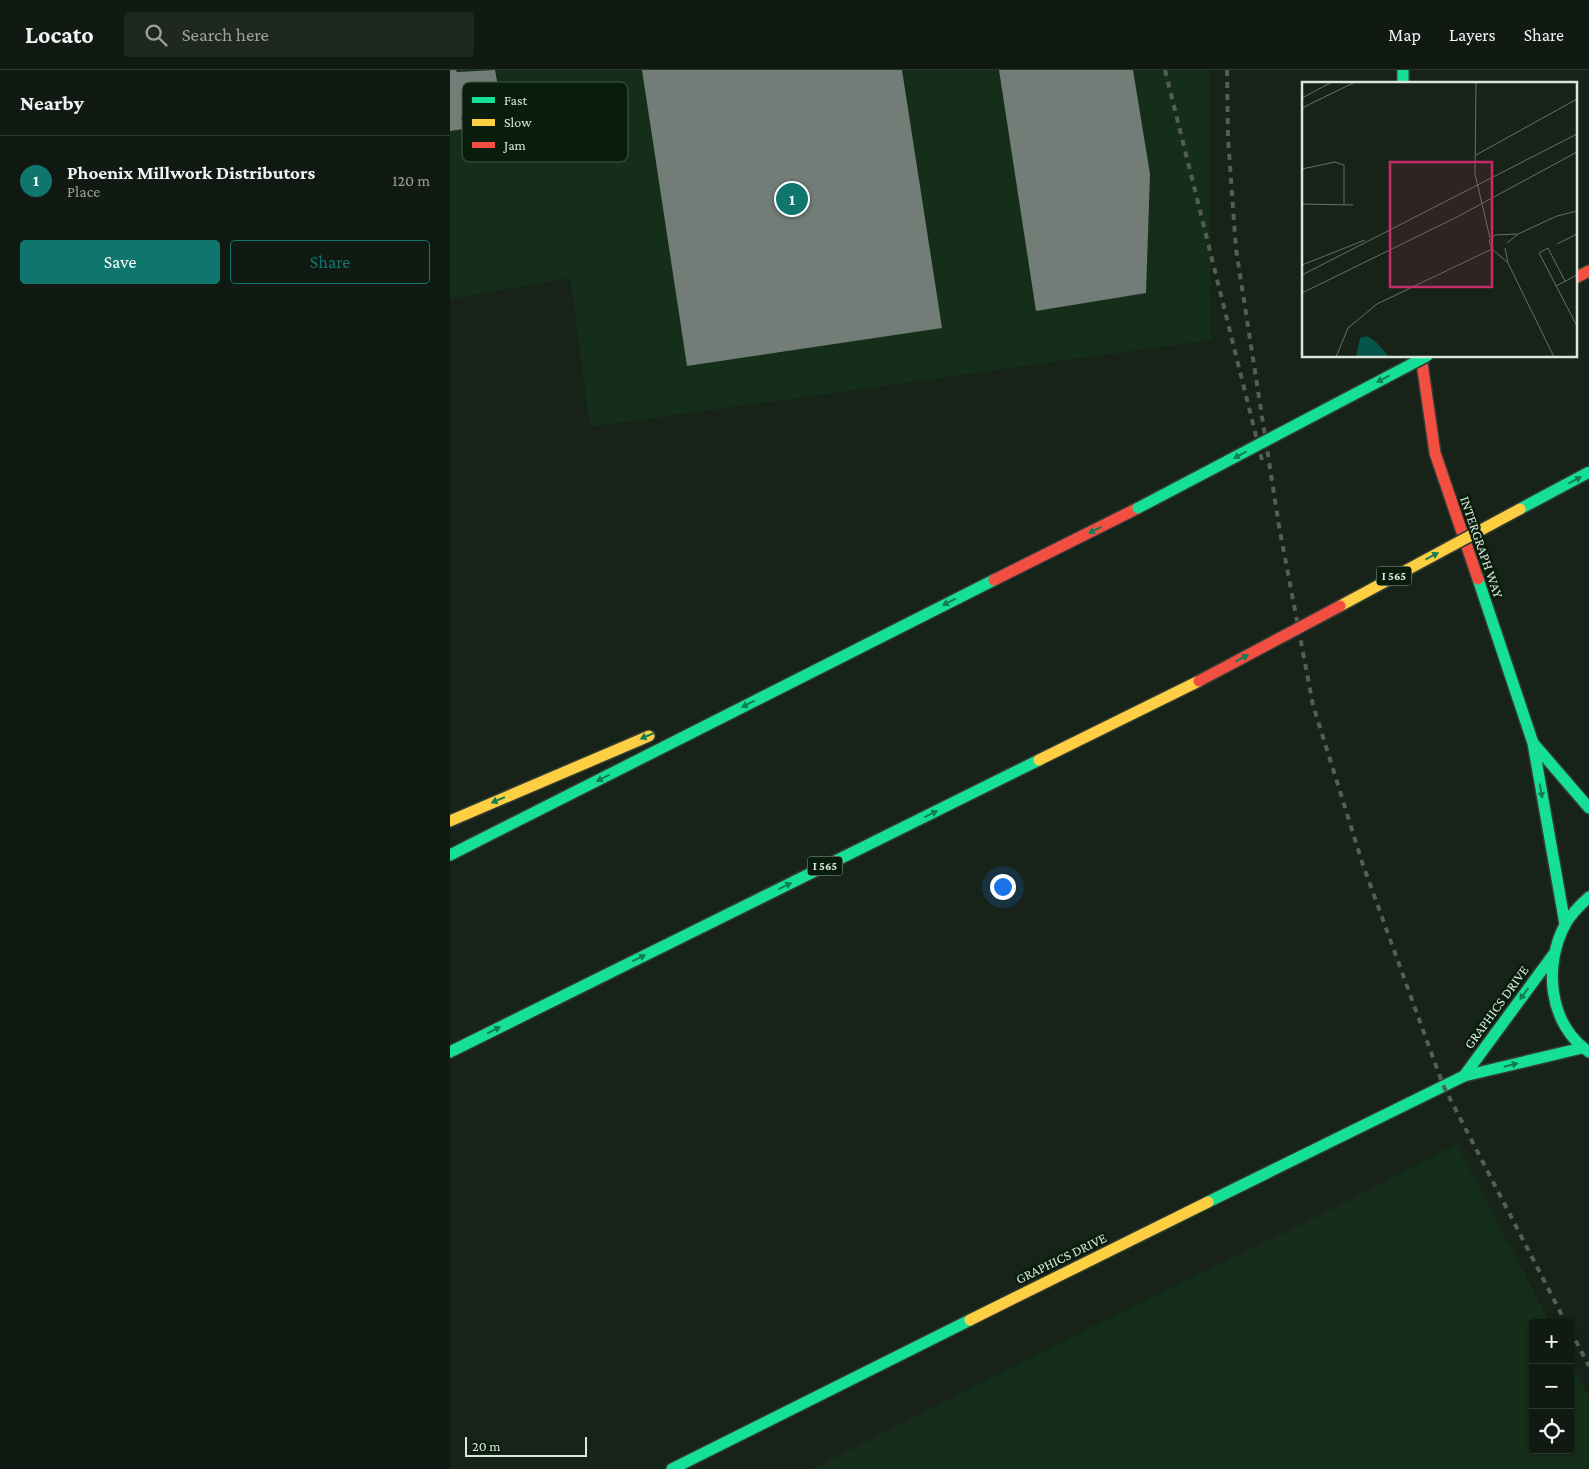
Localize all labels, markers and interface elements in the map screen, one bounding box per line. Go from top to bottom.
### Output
search box [124,12,474,57]
text: Locato [25,21,94,48]
icon: search [142,21,170,49]
text: Search here [182,24,269,45]
text: Map [1388,25,1421,45]
text: Layers [1449,25,1496,45]
text: Share [1524,25,1564,45]
legend [462,82,628,162]
inset map [1302,82,1576,358]
text: Nearby [20,91,84,115]
text: Fast [504,92,528,108]
text: Slow [504,114,532,130]
text: Jam [502,137,526,153]
text: Phoenix Millwork Distributors [67,162,315,183]
text: 1 [33,172,39,189]
text: 120 m [392,172,430,189]
pin: 1 [776,180,808,218]
text: Place [67,183,100,200]
button: Save [20,240,220,284]
button: Share [230,240,430,284]
one-way arrow [1376,375,1391,383]
one-way arrow [1232,451,1247,459]
one-way arrow [1568,475,1582,484]
street label: INTERGRAPH WAY [1457,494,1507,600]
one-way arrow [1088,526,1102,534]
one-way arrow [1424,552,1439,560]
road number: I 565 [1376,566,1412,586]
one-way arrow [942,598,957,606]
one-way arrow [1235,654,1249,662]
one-way arrow [740,700,755,708]
one-way arrow [640,733,654,741]
one-way arrow [596,774,610,782]
one-way arrow [1538,783,1546,799]
one-way arrow [490,797,505,805]
one-way arrow [923,810,938,818]
road number: I 565 [808,856,842,876]
your location [990,874,1016,900]
one-way arrow [778,882,792,890]
one-way arrow [632,954,646,962]
street label: GRAPHICS DRIVE [1460,962,1532,1052]
one-way arrow [1519,988,1529,1001]
one-way arrow [487,1026,501,1034]
one-way arrow [1504,1061,1519,1069]
street label: GRAPHICS DRIVE [1013,1229,1109,1287]
map controls [1529,1319,1574,1454]
button: + [1529,1319,1574,1364]
button: − [1529,1364,1574,1409]
button: locate [1529,1409,1574,1454]
scale bar [465,1434,588,1457]
text: 20 m [472,1438,500,1454]

